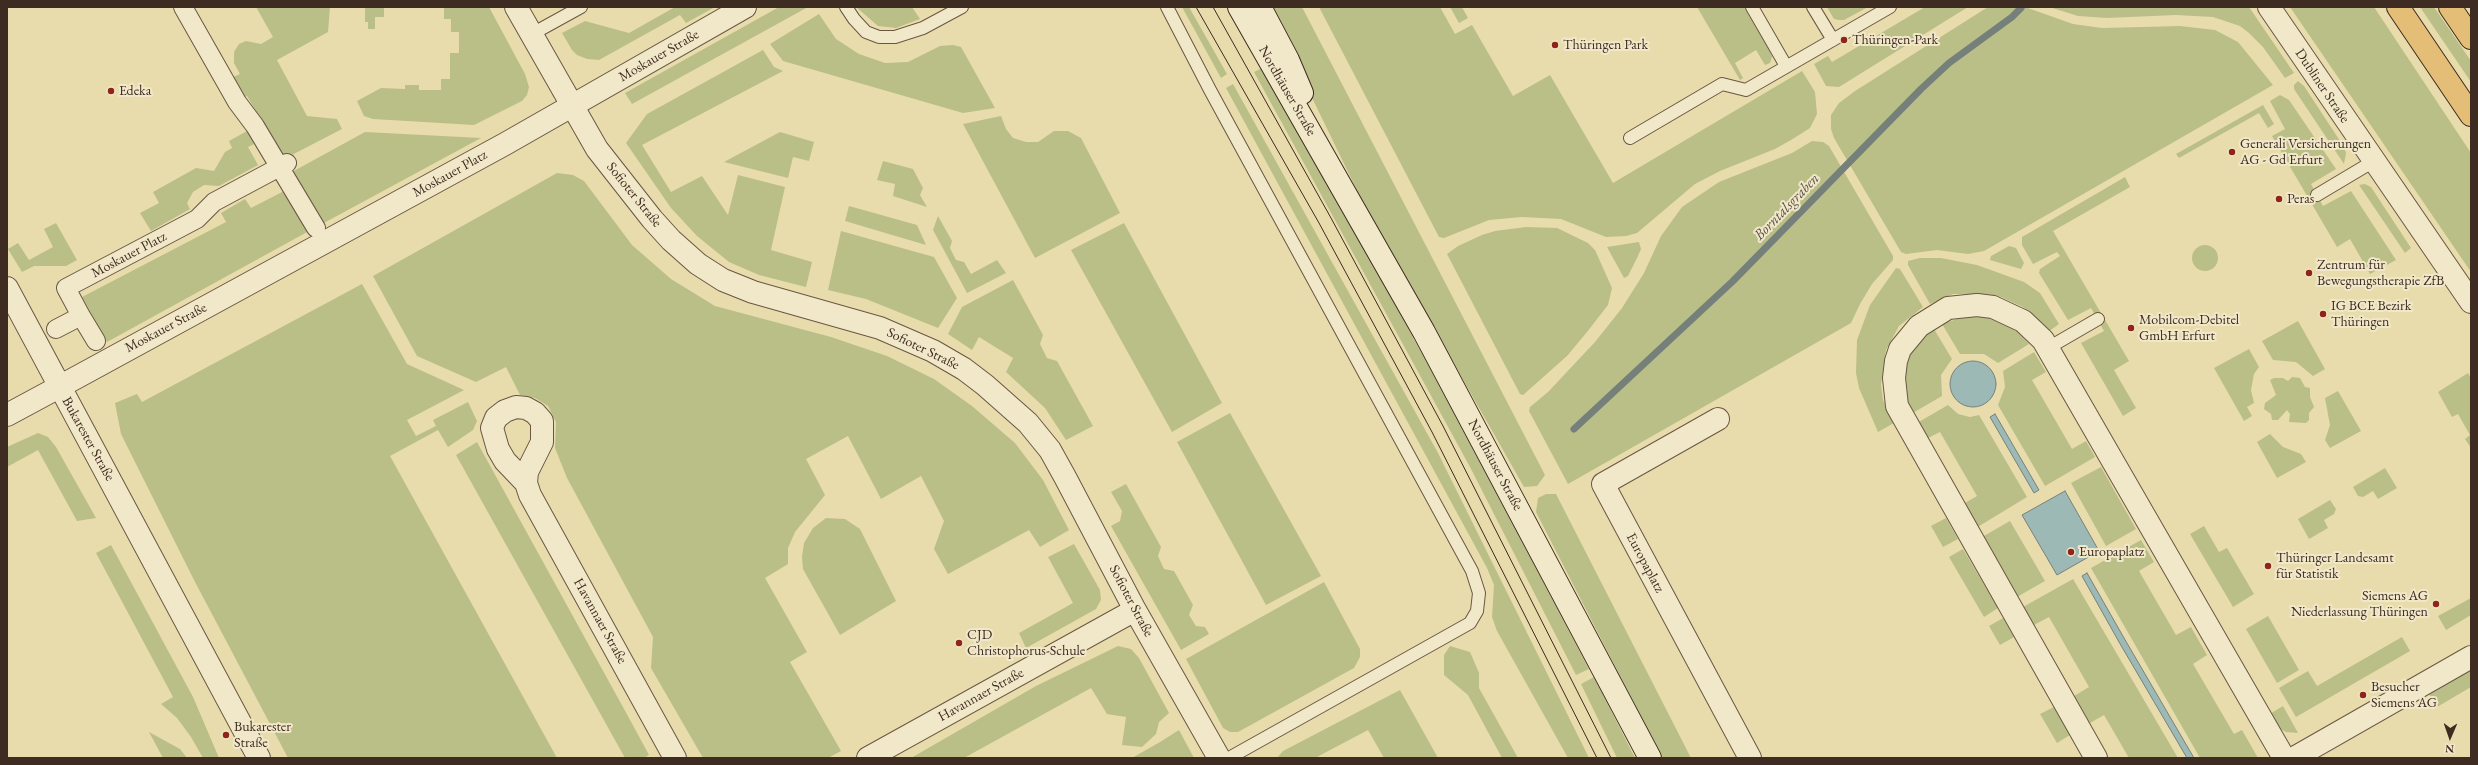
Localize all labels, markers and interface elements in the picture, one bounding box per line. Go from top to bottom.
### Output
street label: Moskauer Straße [616,26,702,86]
place label: Thüringen-Park [1852,32,1938,48]
marker: Thüringen-Park [1839,35,1849,45]
place label: Thüringen Park [1563,37,1648,53]
marker: Thüringen Park [1550,40,1560,50]
street label: Nordhäuser Straße [1254,43,1320,139]
street label: Dubliner Straße [2291,46,2353,126]
place label: Edeka [119,83,151,99]
marker: Edeka [106,86,116,96]
place label: Generali Versicherungen AG - Gd Erfurt [2240,136,2371,168]
street label: Moskauer Platz [410,147,490,201]
marker: Generali Versicherungen AG - Gd Erfurt [2227,147,2237,157]
street label: Sofioter Straße [603,159,665,231]
water label: Borntalsgraben [1751,170,1823,244]
place label: Peras [2287,191,2314,207]
marker: Peras [2274,194,2284,204]
street label: Moskauer Platz [89,228,169,282]
place label: Zentrum für Bewegungstherapie ZfB [2317,257,2444,290]
marker: Zentrum für Bewegungstherapie ZfB [2304,268,2314,278]
place label: IG BCE Bezirk Thüringen [2331,298,2411,330]
street label: Moskauer Straße [122,299,210,357]
marker: IG BCE Bezirk Thüringen [2318,309,2328,319]
place label: Mobilcom-Debitel GmbH Erfurt [2139,312,2239,344]
marker: Mobilcom-Debitel GmbH Erfurt [2126,323,2136,333]
street label: Sofioter Straße [884,324,962,374]
street label: Bukarester Straße [58,394,118,484]
street label: Nordhäuser Straße [1464,416,1526,514]
street label: Europaplatz [1622,530,1668,596]
place label: Europaplatz [2079,544,2144,560]
marker: Europaplatz [2066,547,2076,557]
place label: Thüringer Landesamt für Statistik [2276,550,2394,582]
marker: Thüringer Landesamt für Statistik [2263,561,2273,571]
street label: Sofioter Straße [1105,562,1157,640]
street label: Havannaer Straße [570,575,630,667]
place label: Siemens AG Niederlassung Thüringen [2291,588,2428,620]
marker: Siemens AG Niederlassung Thüringen [2431,599,2441,609]
place label: CJD Christophorus-Schule [967,627,1085,660]
marker: CJD Christophorus-Schule [954,638,964,648]
street label: Havannaer Straße [935,665,1027,725]
place label: Besucher Siemens AG [2371,679,2437,712]
marker: Besucher Siemens AG [2358,690,2368,700]
north arrow [2430,717,2470,757]
place label: Bukarester Straße [234,719,291,752]
marker: Bukarester Straße [221,730,231,740]
text: N [2445,742,2454,756]

